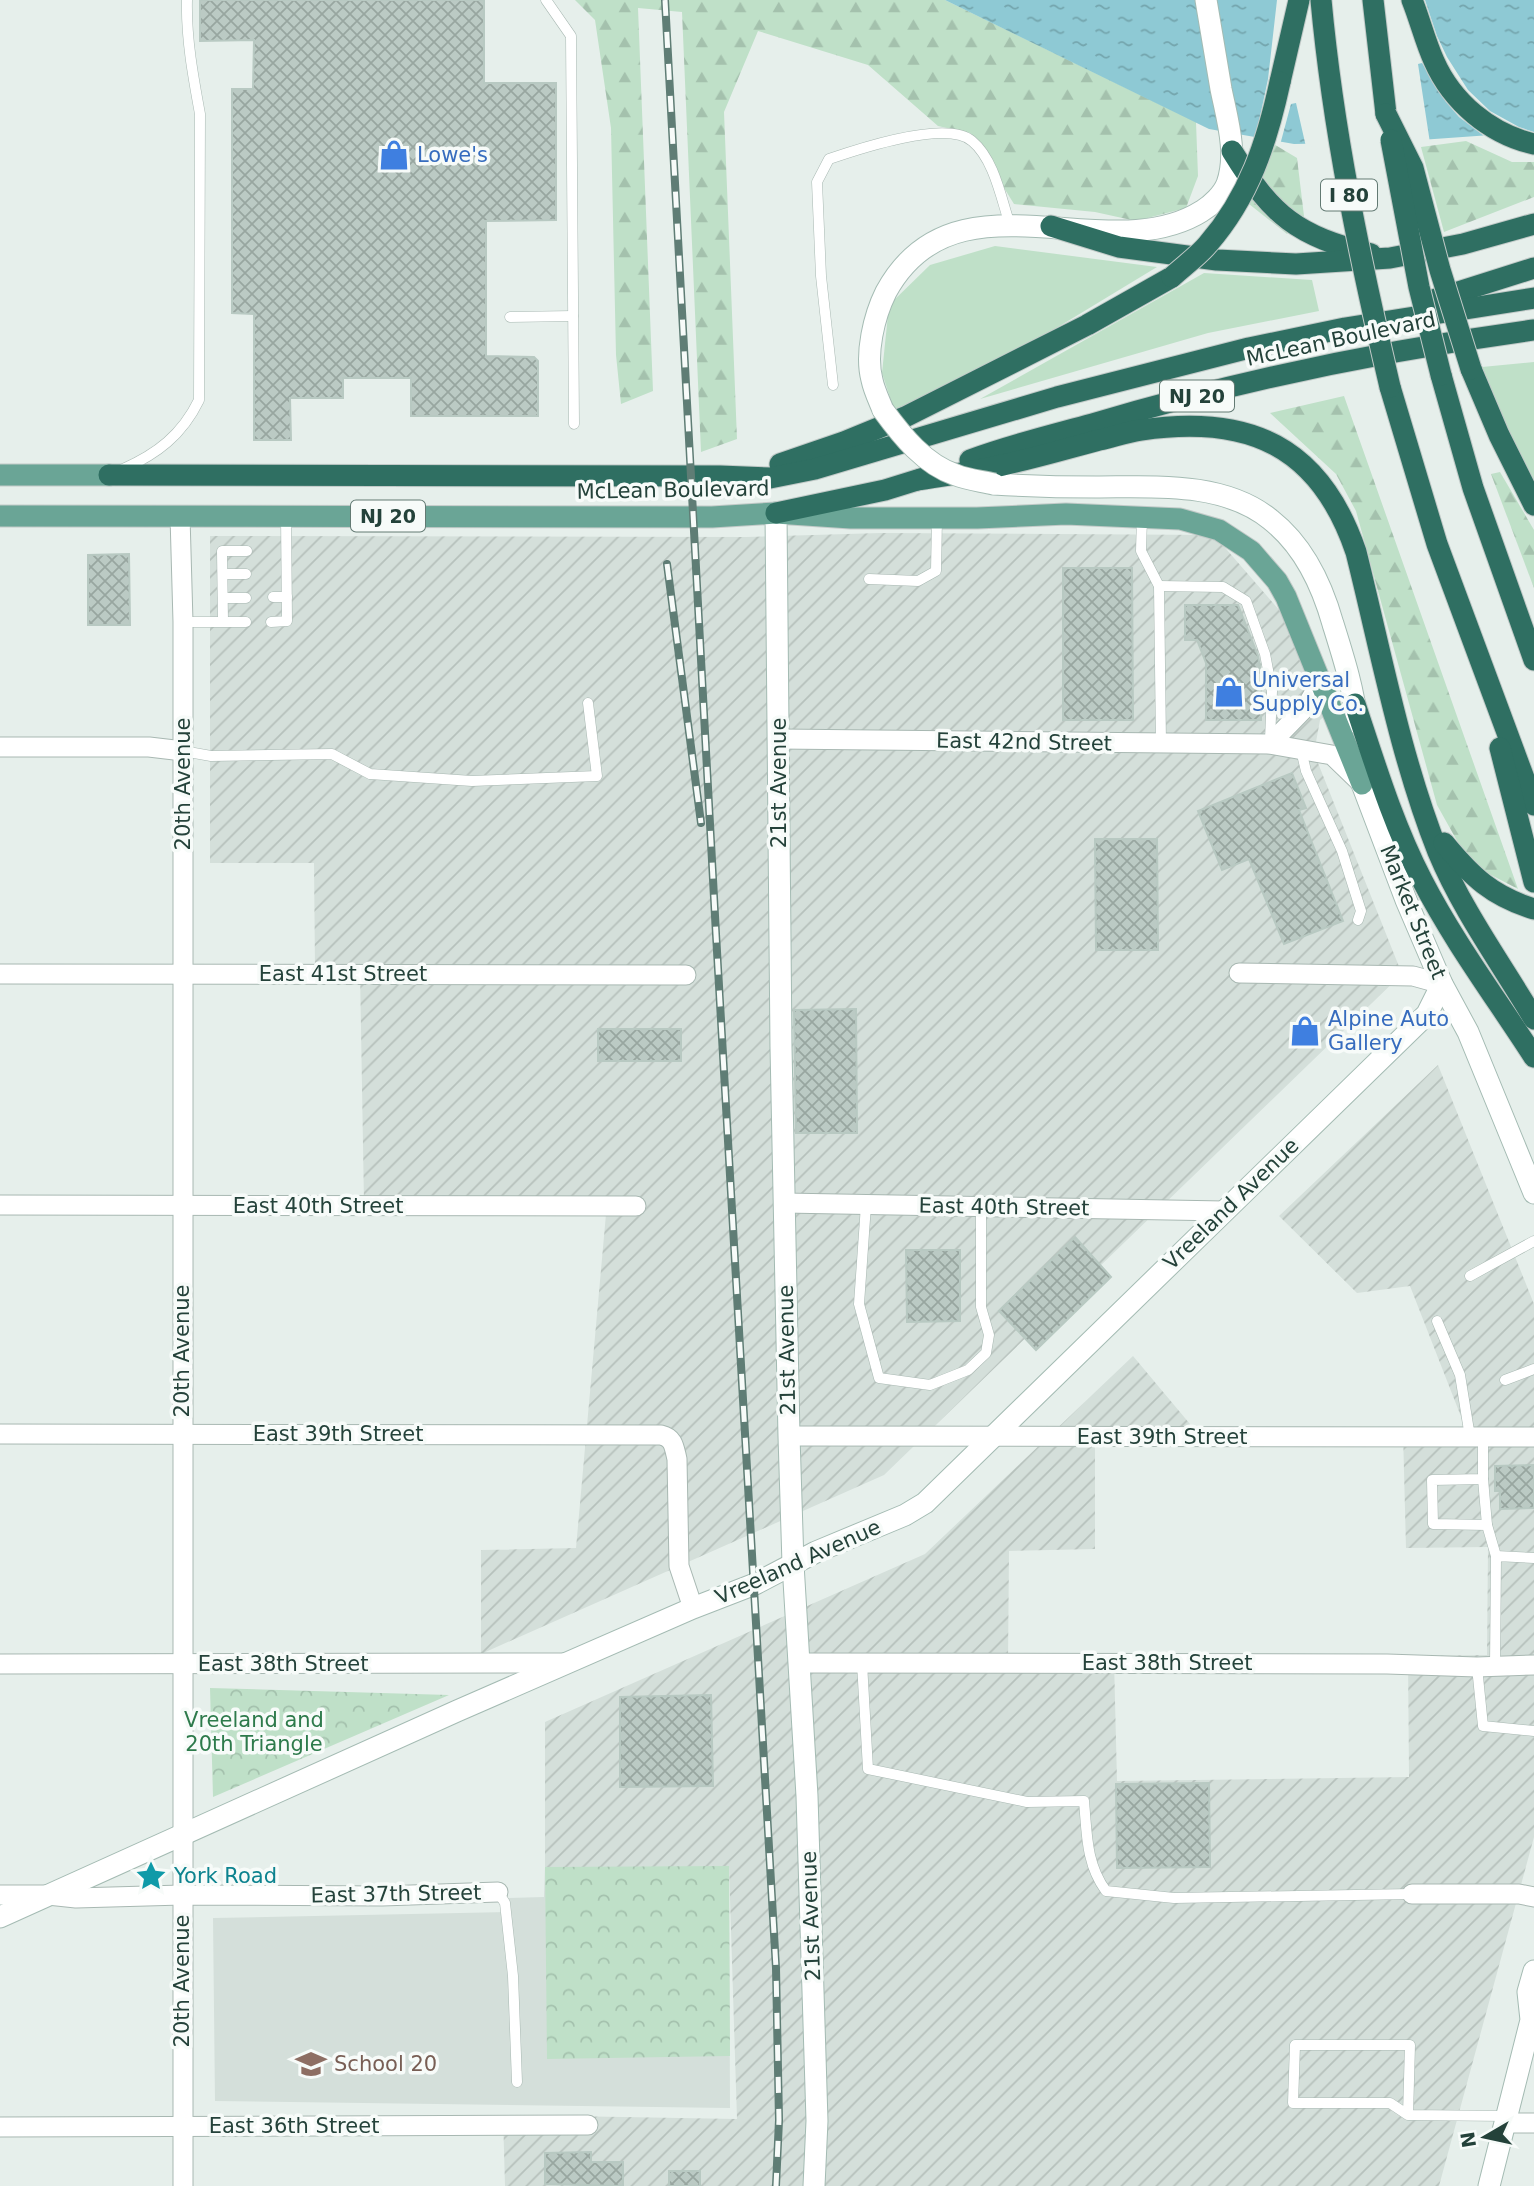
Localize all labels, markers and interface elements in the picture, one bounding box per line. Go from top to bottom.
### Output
shop icon: Lowe's [377,138,411,172]
place label: Lowe's [417,143,488,167]
road number: I 80 [1321,180,1377,210]
street label: McLean Boulevard [1244,307,1438,371]
road number: NJ 20 [1160,380,1234,412]
street label: McLean Boulevard [576,476,770,504]
road number: NJ 20 [351,500,425,531]
place label: Universal Supply Co. [1252,668,1364,716]
shop icon: Universal Supply Co. [1212,675,1246,709]
street label: 20th Avenue [171,718,195,850]
street label: 21st Avenue [767,718,791,848]
street label: East 42nd Street [936,728,1112,756]
street label: Market Street [1375,841,1451,983]
street label: East 41st Street [259,962,427,986]
place label: Alpine Auto Gallery [1328,1007,1449,1055]
shop icon: Alpine Auto Gallery [1288,1014,1322,1048]
street label: Vreeland Avenue [1158,1133,1304,1275]
street label: East 40th Street [233,1194,403,1218]
street label: East 40th Street [918,1194,1090,1220]
street label: 20th Avenue [170,1285,194,1417]
street label: 21st Avenue [774,1285,800,1415]
street label: East 39th Street [253,1422,423,1446]
street label: East 39th Street [1077,1425,1247,1449]
street label: Vreeland Avenue [712,1515,884,1609]
street label: East 38th Street [1082,1651,1252,1675]
street label: East 38th Street [198,1652,368,1676]
park label: Vreeland and 20th Triangle [184,1708,324,1756]
street label: 21st Avenue [797,1850,825,1982]
place icon: York Road [134,1859,168,1893]
place label: York Road [173,1864,277,1888]
street label: East 37th Street [310,1881,482,1907]
street label: 20th Avenue [170,1915,194,2047]
school or university icon: School 20 [294,2047,328,2081]
place label: School 20 [334,2052,437,2076]
north arrow [1450,2102,1520,2172]
street label: East 36th Street [209,2114,379,2138]
text: N [1456,2130,1480,2149]

